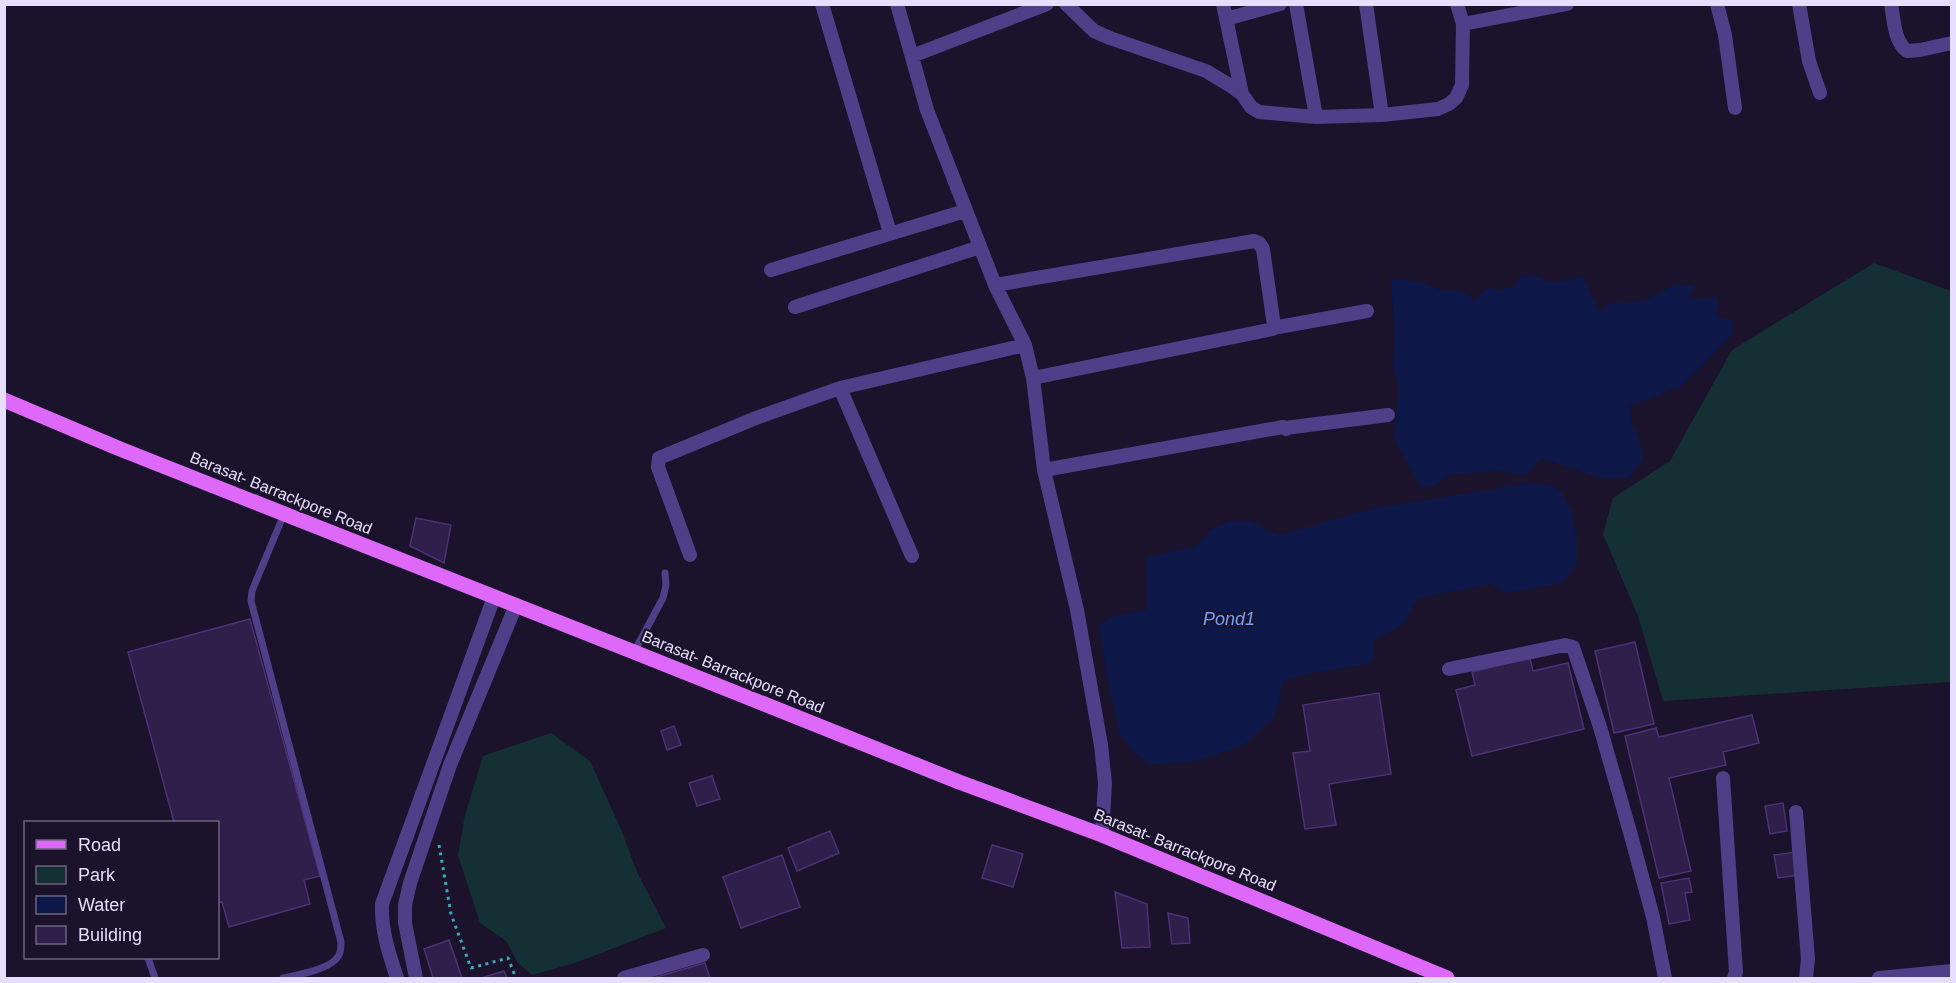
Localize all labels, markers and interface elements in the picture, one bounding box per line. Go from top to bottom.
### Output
street label: Barasat- Barrackpore Road [188,449,374,537]
water label: Pond1 [1203,609,1255,629]
street label: Barasat- Barrackpore Road [640,628,826,716]
street label: Barasat- Barrackpore Road [1092,806,1278,894]
legend [24,821,219,959]
text: Road [78,835,121,855]
text: Park [78,865,116,885]
text: Water [78,895,125,915]
text: Building [78,925,142,945]

